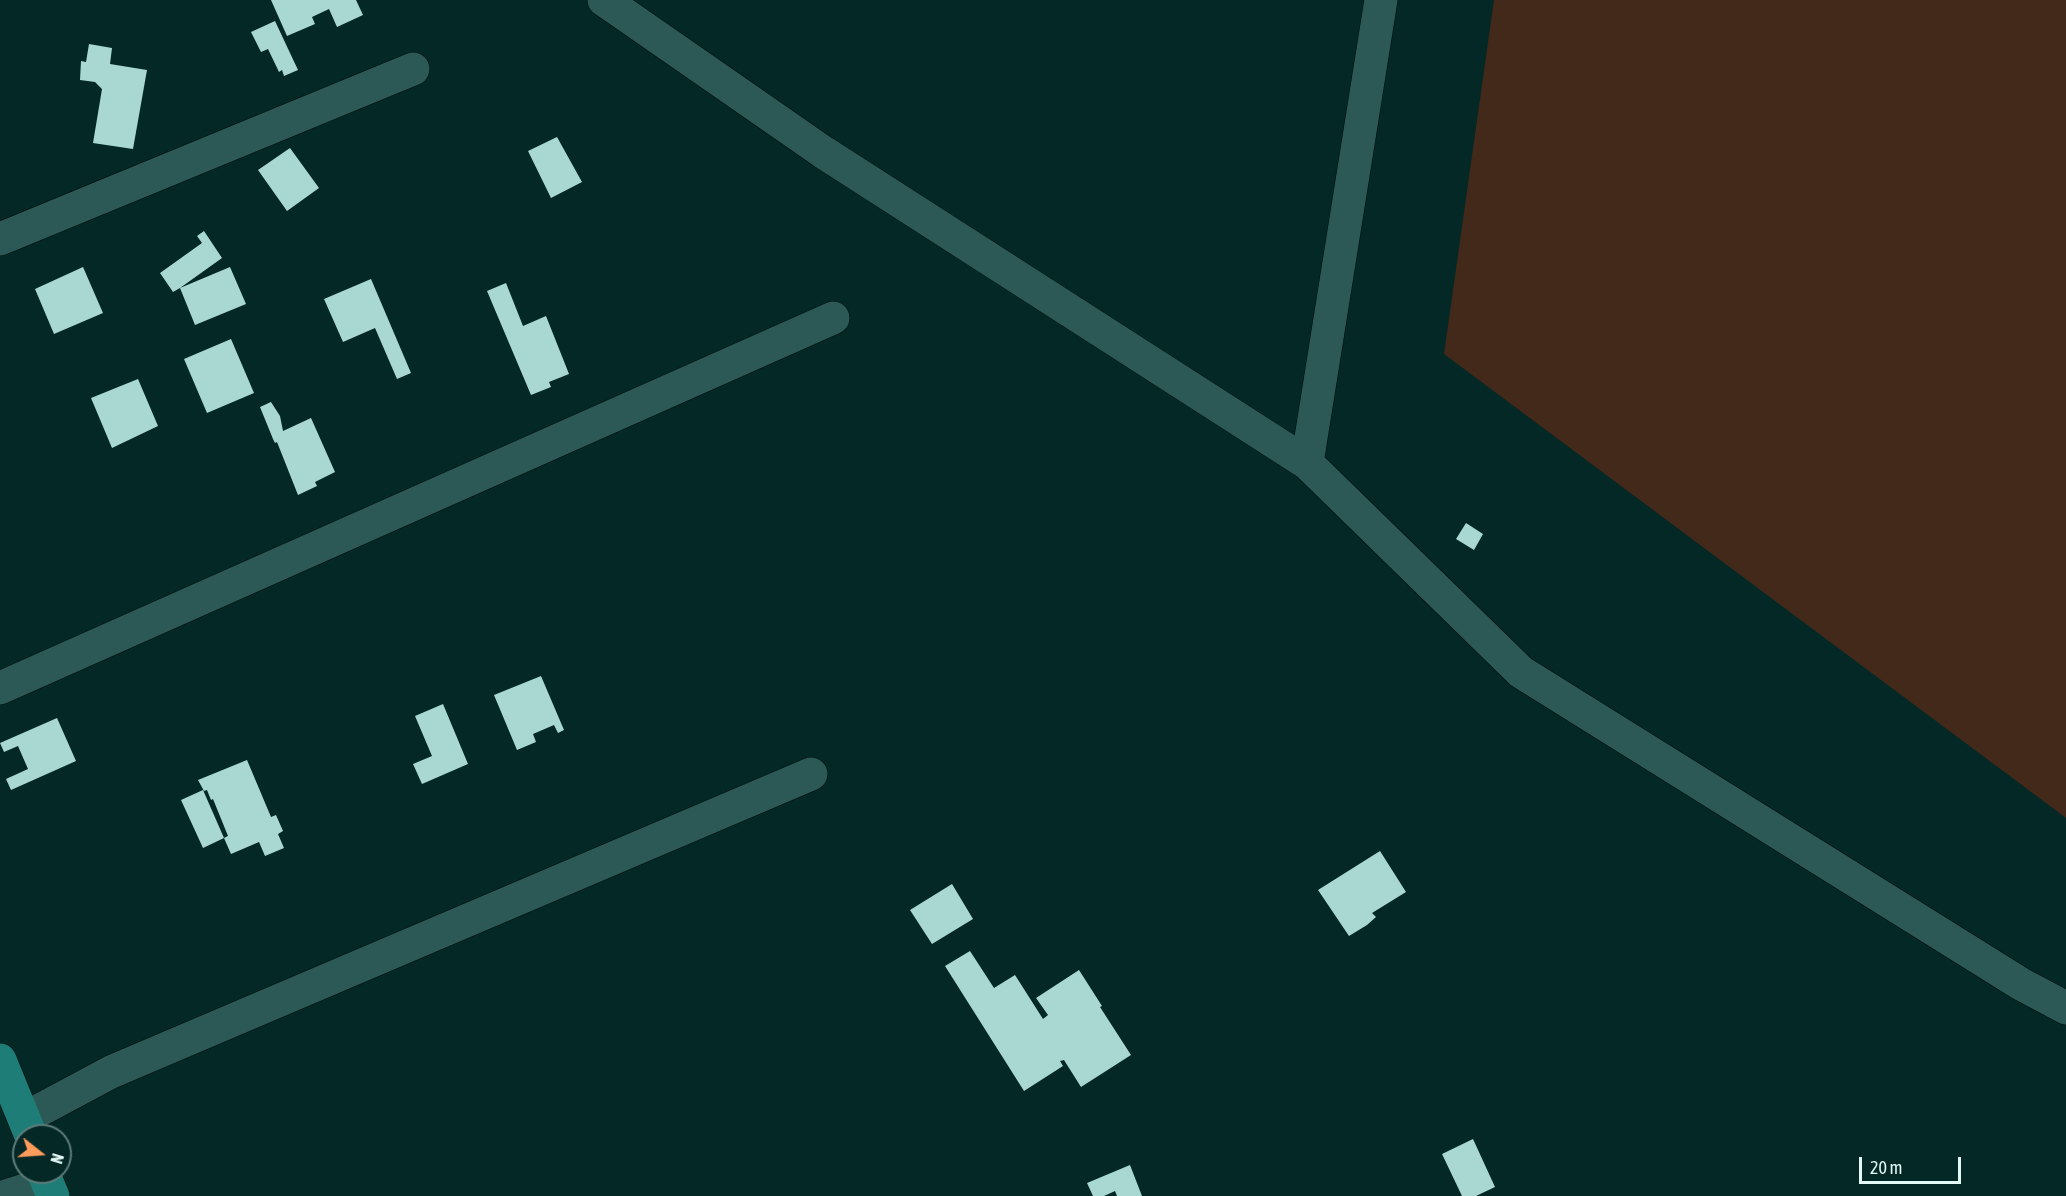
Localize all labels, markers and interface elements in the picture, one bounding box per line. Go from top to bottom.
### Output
north arrow [12,1124,72,1184]
scale bar [1862,1145,1964,1183]
text: N [47,1152,67,1166]
text: 20 m [1870,1157,1902,1178]

